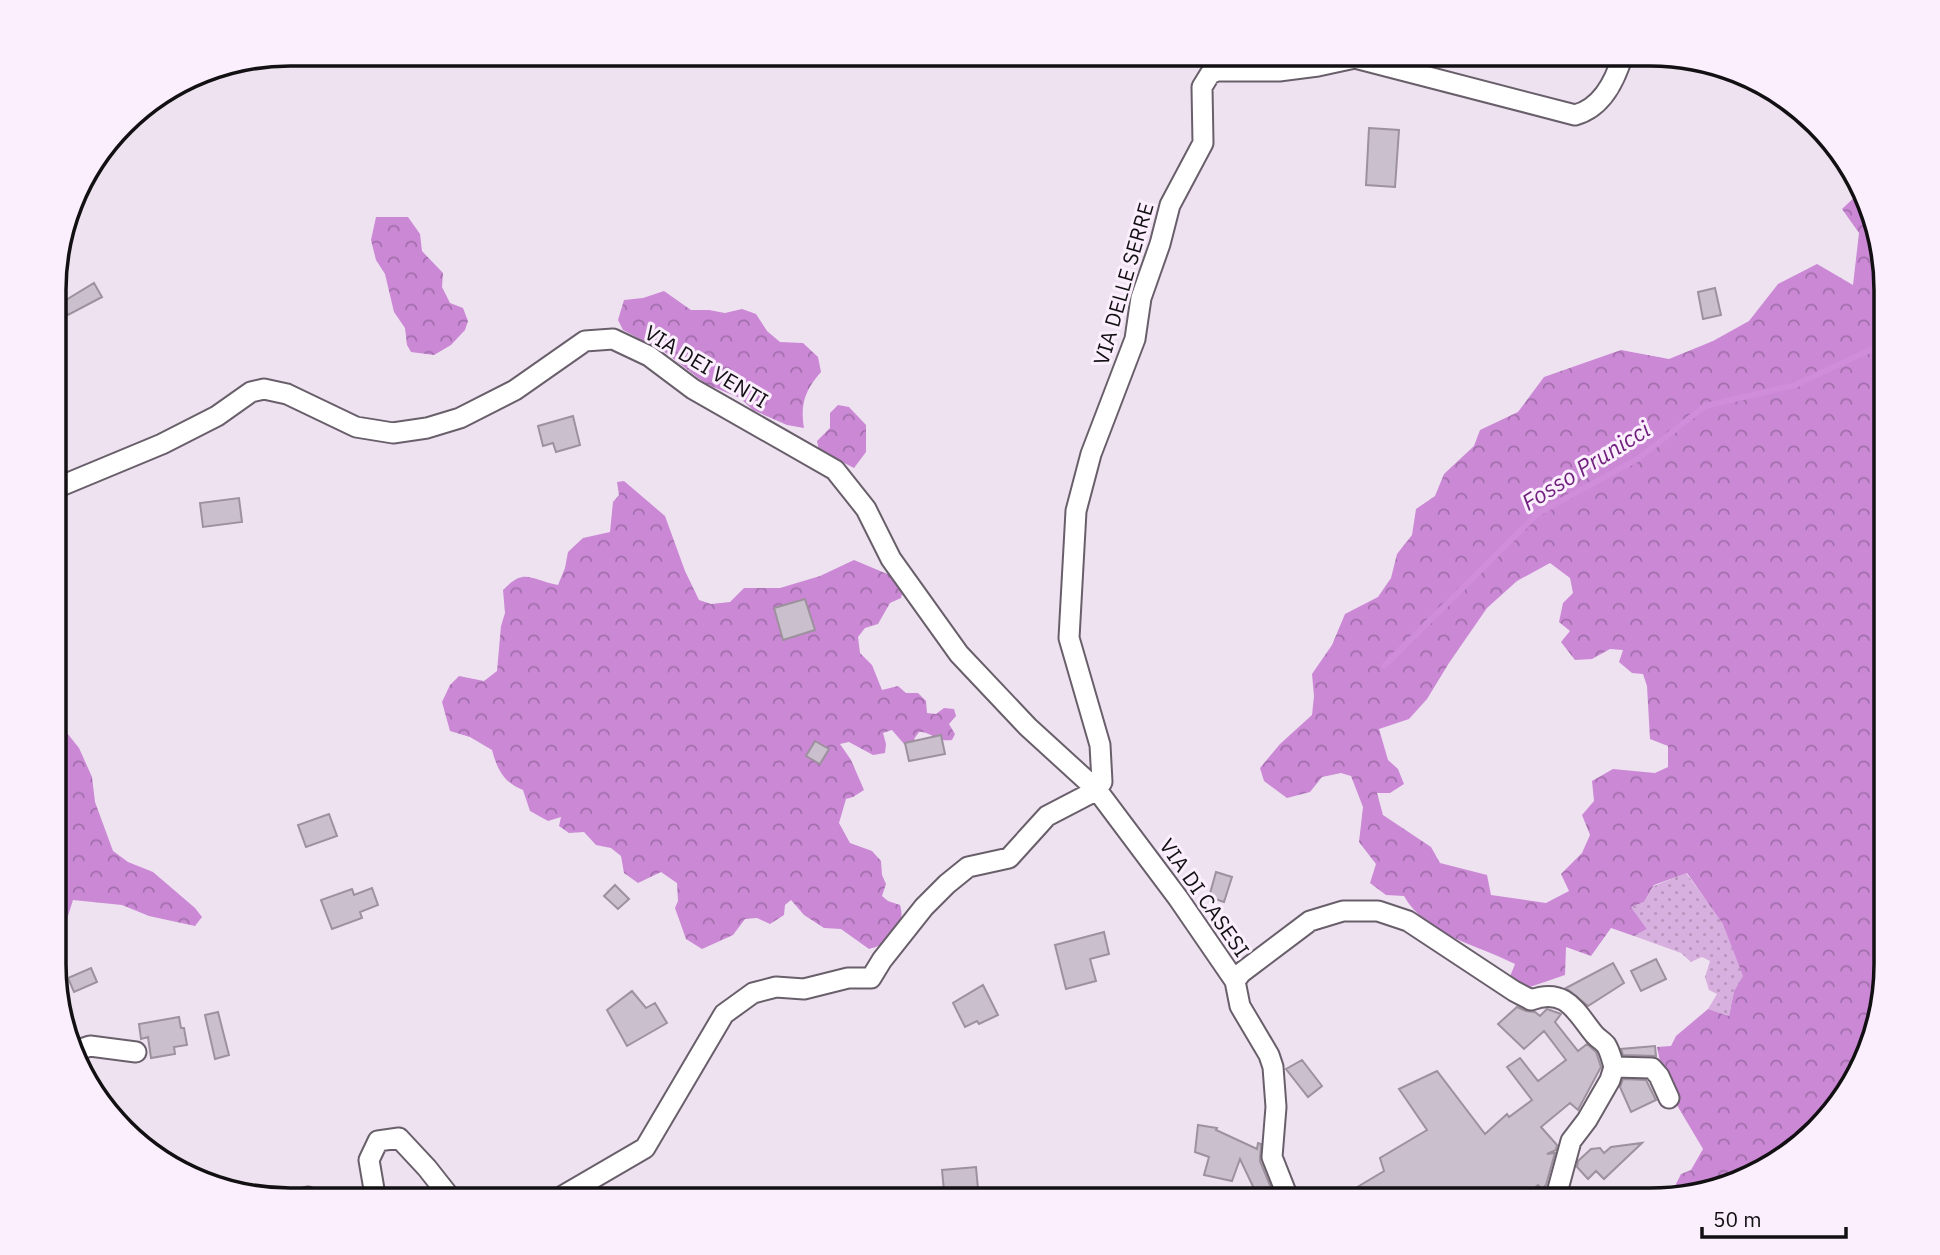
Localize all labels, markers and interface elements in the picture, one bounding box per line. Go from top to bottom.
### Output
street label: VIA DELLE SERRE [1086,199,1160,368]
street label: VIA DEI VENTI [640,318,773,414]
water label: Fosso Prunicci [1516,413,1656,517]
street label: VIA DI CASESI [1154,833,1256,962]
scale bar [1702,1196,1846,1240]
text: 50 m [1713,1205,1762,1233]

